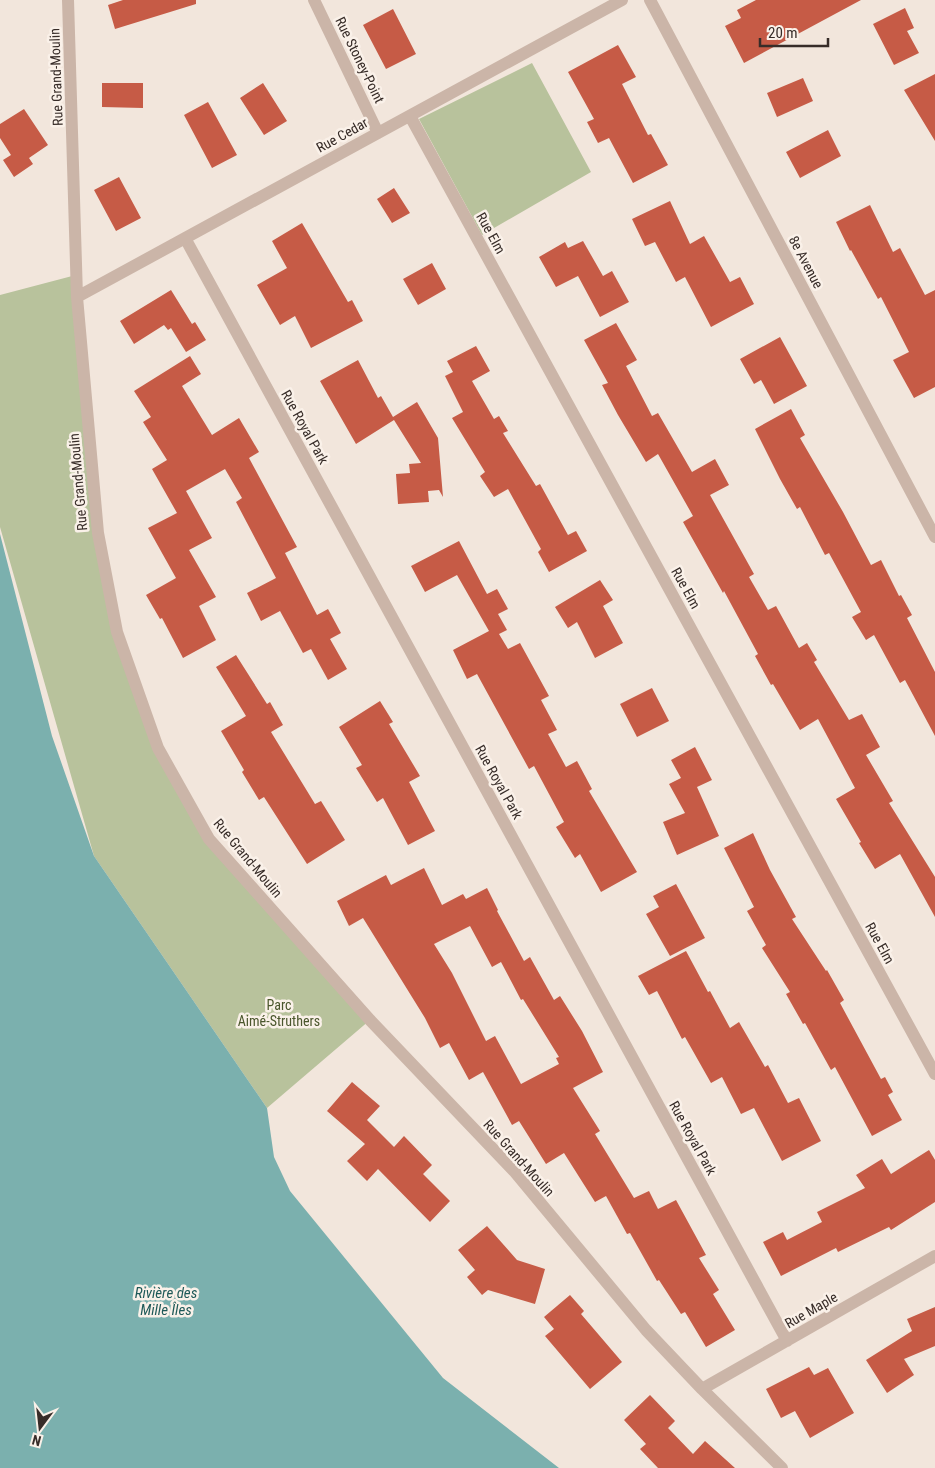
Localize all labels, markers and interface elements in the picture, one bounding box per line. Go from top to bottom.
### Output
street label: Rue Stoney-Point [332,14,388,106]
scale bar [760,15,828,47]
text: 20 m [768,24,798,42]
street label: Rue Grand-Moulin [46,28,66,126]
street label: Rue Cedar [313,114,371,156]
street label: Rue Elm [473,210,509,256]
street label: 8e Avenue [786,233,827,291]
street label: Rue Royal Park [278,387,332,467]
street label: Rue Grand-Moulin [66,433,90,531]
street label: Rue Elm [668,565,704,611]
street label: Rue Royal Park [472,742,526,822]
street label: Rue Grand-Moulin [210,815,286,901]
street label: Rue Elm [862,920,898,966]
park label: Parc Aimé-Struthers [238,997,320,1029]
street label: Rue Royal Park [666,1098,720,1178]
street label: Rue Grand-Moulin [480,1116,558,1200]
water label: Rivière des Mille Îles [135,1284,198,1319]
street label: Rue Maple [782,1288,840,1331]
north arrow [15,1403,65,1453]
text: N [30,1432,43,1449]

